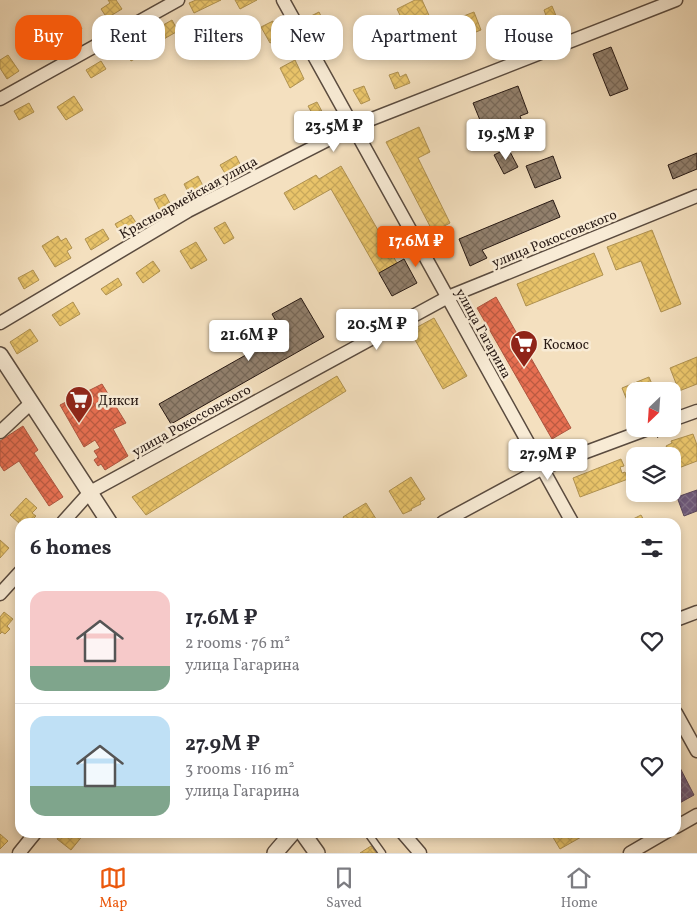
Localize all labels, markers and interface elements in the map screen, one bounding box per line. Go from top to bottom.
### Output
chip: Buy [15,15,82,60]
chip: Rent [92,15,165,60]
chip: Filters [175,15,261,60]
chip: New [271,15,343,60]
chip: Apartment [353,15,476,60]
chip: House [486,15,571,60]
pin: 23.5M ₽ [288,110,380,153]
text: 23.5M ₽ [305,116,363,138]
pin: 19.5M ₽ [460,119,552,161]
text: 19.5M ₽ [478,124,534,146]
street label: Красноармейская улица [116,152,261,244]
street label: улица Рокоссовского [489,206,620,273]
pin: 17.6M ₽ [370,226,462,268]
text: 17.6M ₽ [388,231,444,253]
street label: улица Гагарина [450,285,515,382]
pin: 20.5M ₽ [331,308,423,351]
text: 20.5M ₽ [347,314,407,336]
pin: 21.6M ₽ [203,320,295,362]
text: 21.6M ₽ [220,325,278,347]
supermarket icon: Космос [509,329,539,368]
place label: Космос [543,336,589,355]
street label: улица Рокоссовского [129,381,255,462]
north arrow [626,382,681,438]
map controls [626,382,681,502]
supermarket icon: Дикси [64,385,94,424]
place label: Дикси [98,392,139,411]
pin: 27.9M ₽ [502,438,594,481]
text: 27.9M ₽ [519,444,577,466]
button: layers [626,447,681,502]
text: 6 homes [30,534,111,563]
icon: filters [638,534,666,562]
text: 17.6M ₽ [185,604,258,633]
icon: home [70,611,130,671]
icon: heart [638,627,666,655]
text: 2 rooms · 76 m² [185,633,290,655]
text: улица Гагарина [185,655,300,677]
text: 27.9M ₽ [185,730,260,759]
icon: home [70,736,130,796]
icon: heart [638,752,666,780]
text: 3 rooms · 116 m² [185,759,294,781]
text: улица Гагарина [185,781,300,803]
tab: Map [99,864,127,913]
tab: Saved [326,864,362,913]
tab: Home [561,864,598,913]

